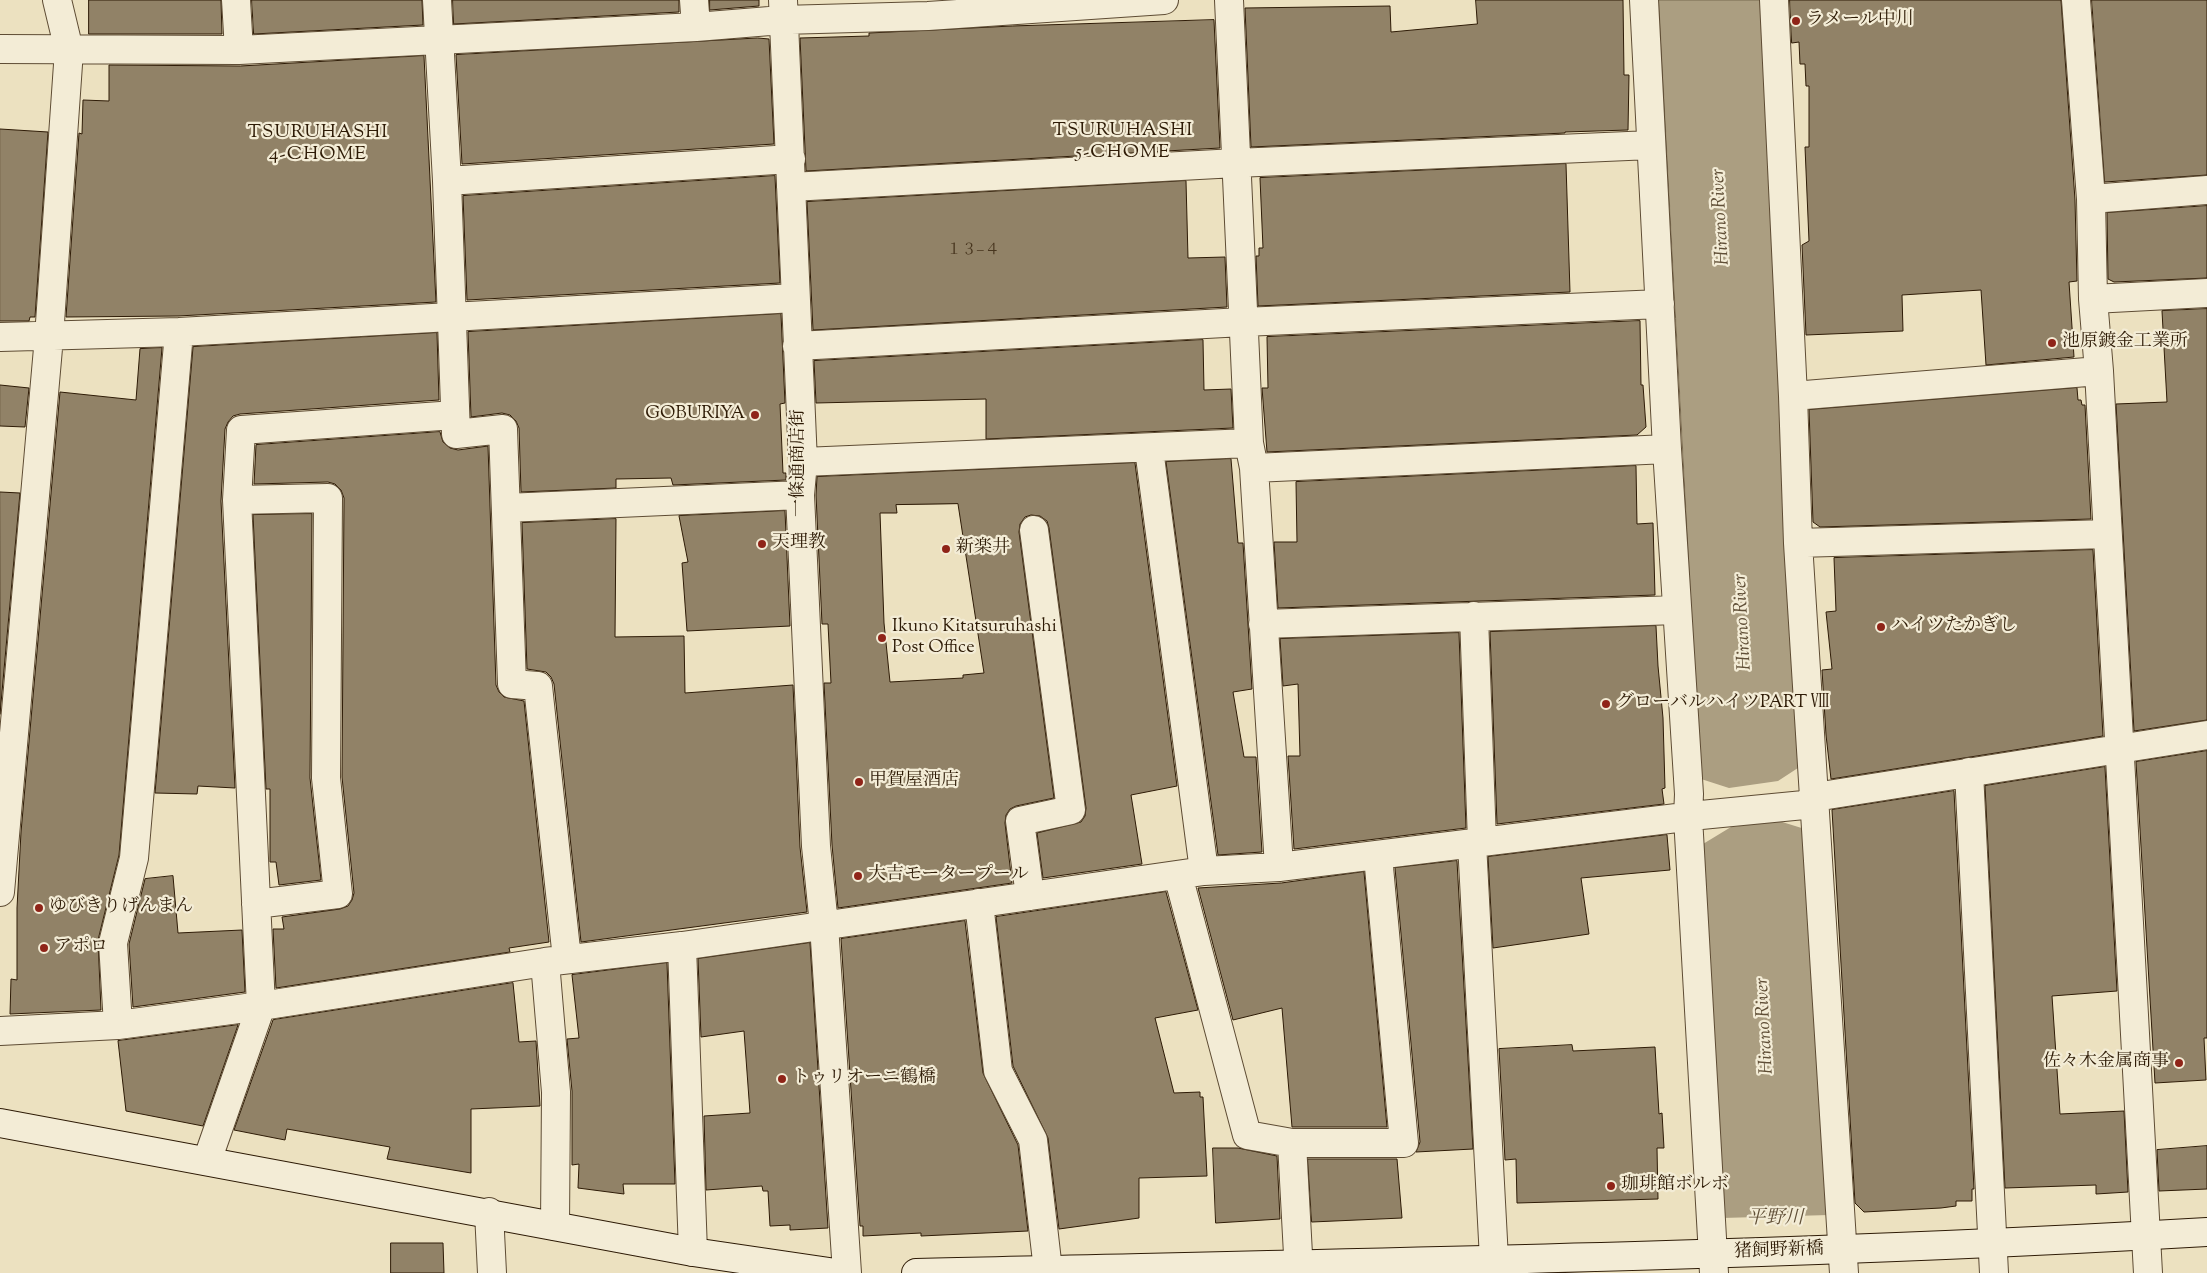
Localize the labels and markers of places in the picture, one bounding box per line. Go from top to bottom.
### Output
place label: ラメール中川 [1806,10,1914,32]
marker: ラメール中川 [1790,15,1802,27]
place label: 池原鍍金工業所 [2062,332,2188,354]
marker: 池原鍍金工業所 [2046,337,2058,349]
place label: GOBURIYA [645,404,745,426]
marker: GOBURIYA [749,409,761,421]
place label: 天理教 [772,533,826,555]
marker: 天理教 [756,538,768,550]
place label: 新楽井 [956,538,1010,560]
marker: 新楽井 [940,543,952,555]
place label: ハイツたかぎし [1891,616,2017,638]
place label: Ikuno Kitatsuruhashi Post Office [892,617,1057,660]
marker: ハイツたかぎし [1875,621,1887,633]
marker: Ikuno Kitatsuruhashi Post Office [876,632,888,644]
place label: グローバルハイツPART Ⅷ [1616,693,1829,715]
marker: グローバルハイツPART Ⅷ [1600,698,1612,710]
place label: 甲賀屋酒店 [869,771,959,793]
marker: 甲賀屋酒店 [853,776,865,788]
place label: 大吉モータープール [868,865,1029,887]
marker: 大吉モータープール [852,870,864,882]
place label: ゆびきりげんまん [49,897,193,919]
marker: ゆびきりげんまん [33,902,45,914]
place label: アポロ [54,937,108,959]
marker: アポロ [38,942,50,954]
place label: 佐々木金属商事 [2043,1052,2169,1074]
marker: 佐々木金属商事 [2173,1057,2185,1069]
place label: トゥリオーニ鶴橋 [792,1068,936,1090]
marker: トゥリオーニ鶴橋 [776,1073,788,1085]
place label: 珈琲館ボルボ [1621,1175,1729,1197]
marker: 珈琲館ボルボ [1605,1180,1617,1192]

